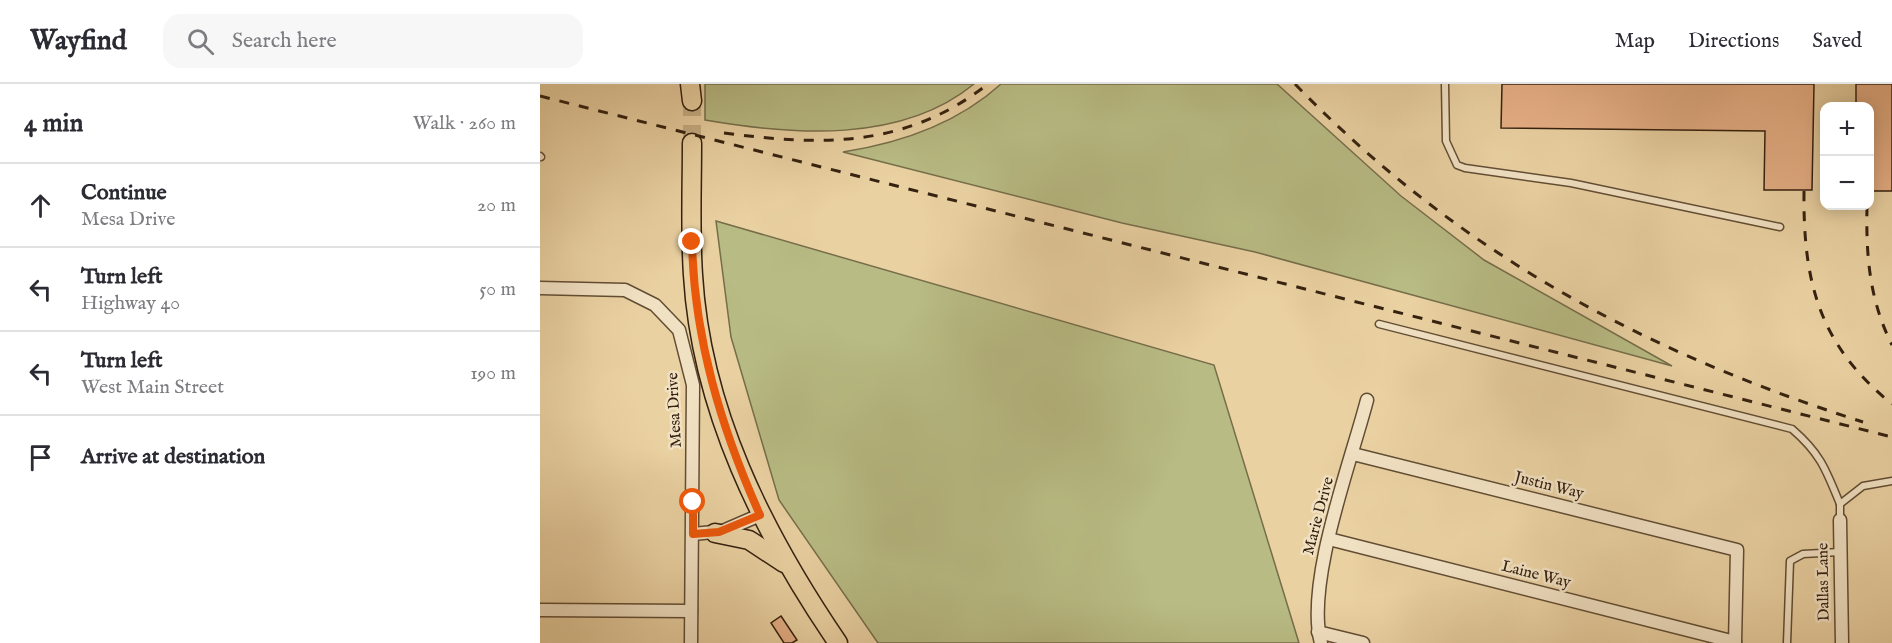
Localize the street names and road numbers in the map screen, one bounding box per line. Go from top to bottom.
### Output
street label: Mesa Drive [663,372,687,448]
street label: Justin Way [1510,467,1586,504]
street label: Marie Drive [1299,475,1339,557]
street label: Dallas Lane [1813,542,1835,622]
street label: Laine Way [1499,557,1573,593]

